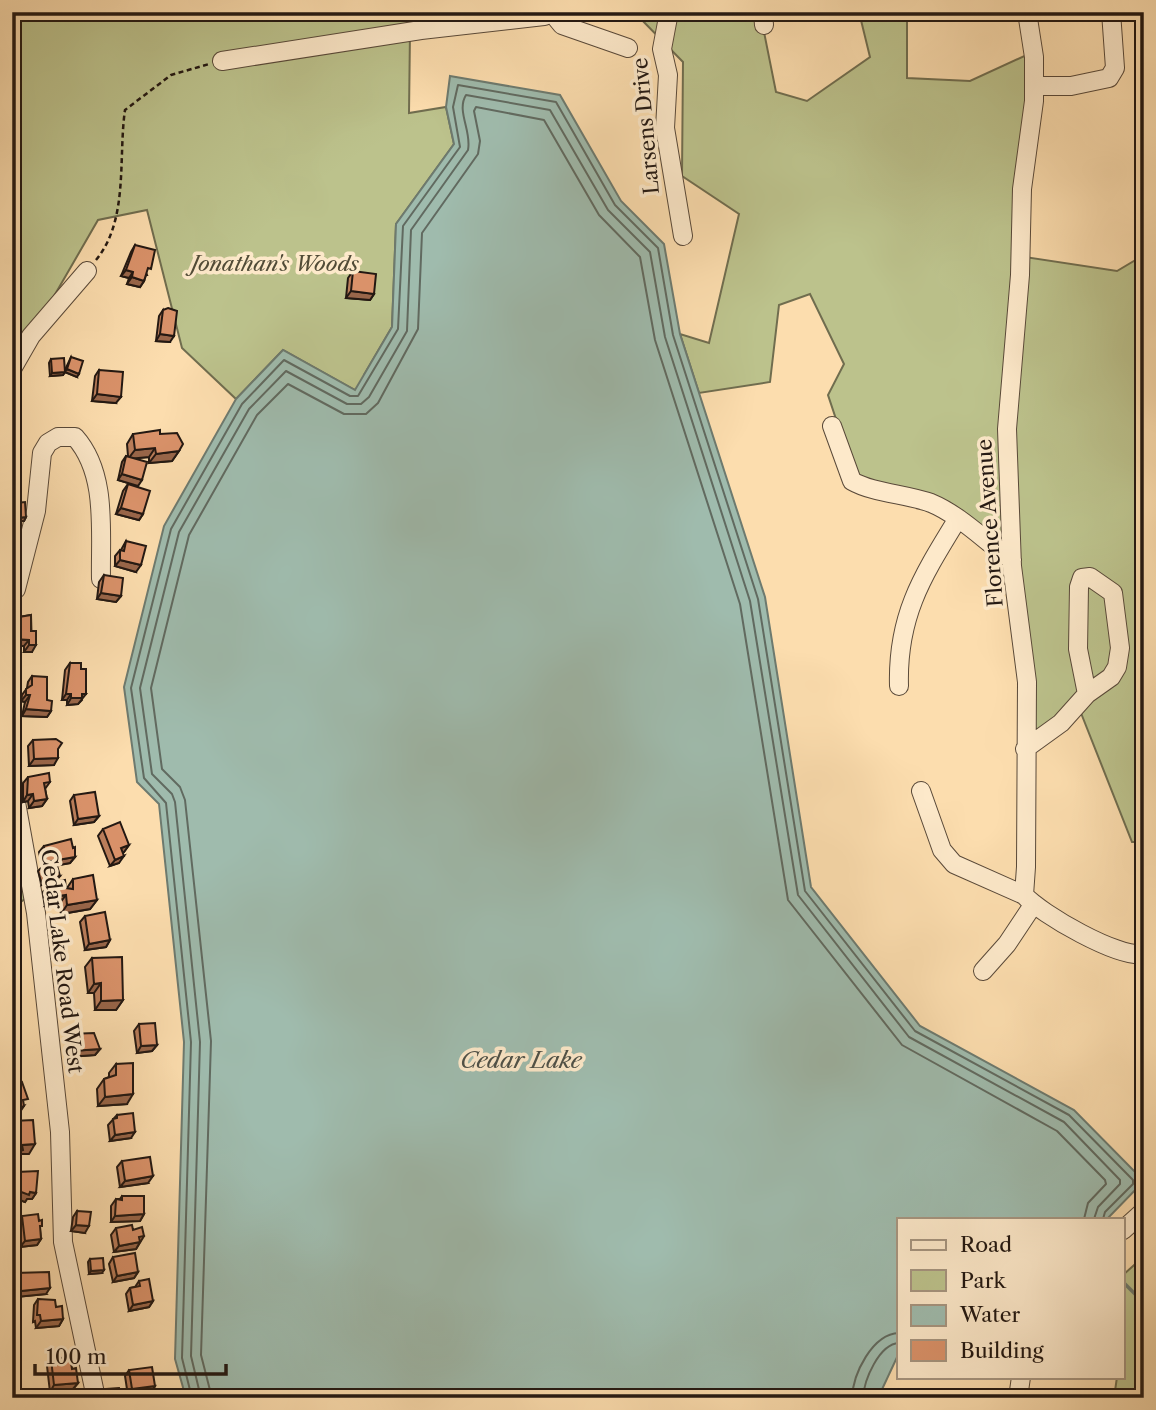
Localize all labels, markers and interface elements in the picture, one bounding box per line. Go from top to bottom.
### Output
street label: Larsens Drive [627,57,664,195]
park label: Jonathan's Woods [185,251,360,276]
street label: Florence Avenue [971,438,1008,608]
street label: Cedar Lake Road West [36,848,89,1075]
water label: Cedar Lake [460,1046,583,1074]
legend [897,1218,1124,1378]
text: Road [960,1232,1012,1257]
text: Park [960,1268,1006,1293]
text: Water [959,1302,1020,1327]
scale bar [35,1333,226,1377]
text: Building [960,1338,1045,1363]
text: 100 m [46,1344,107,1369]

